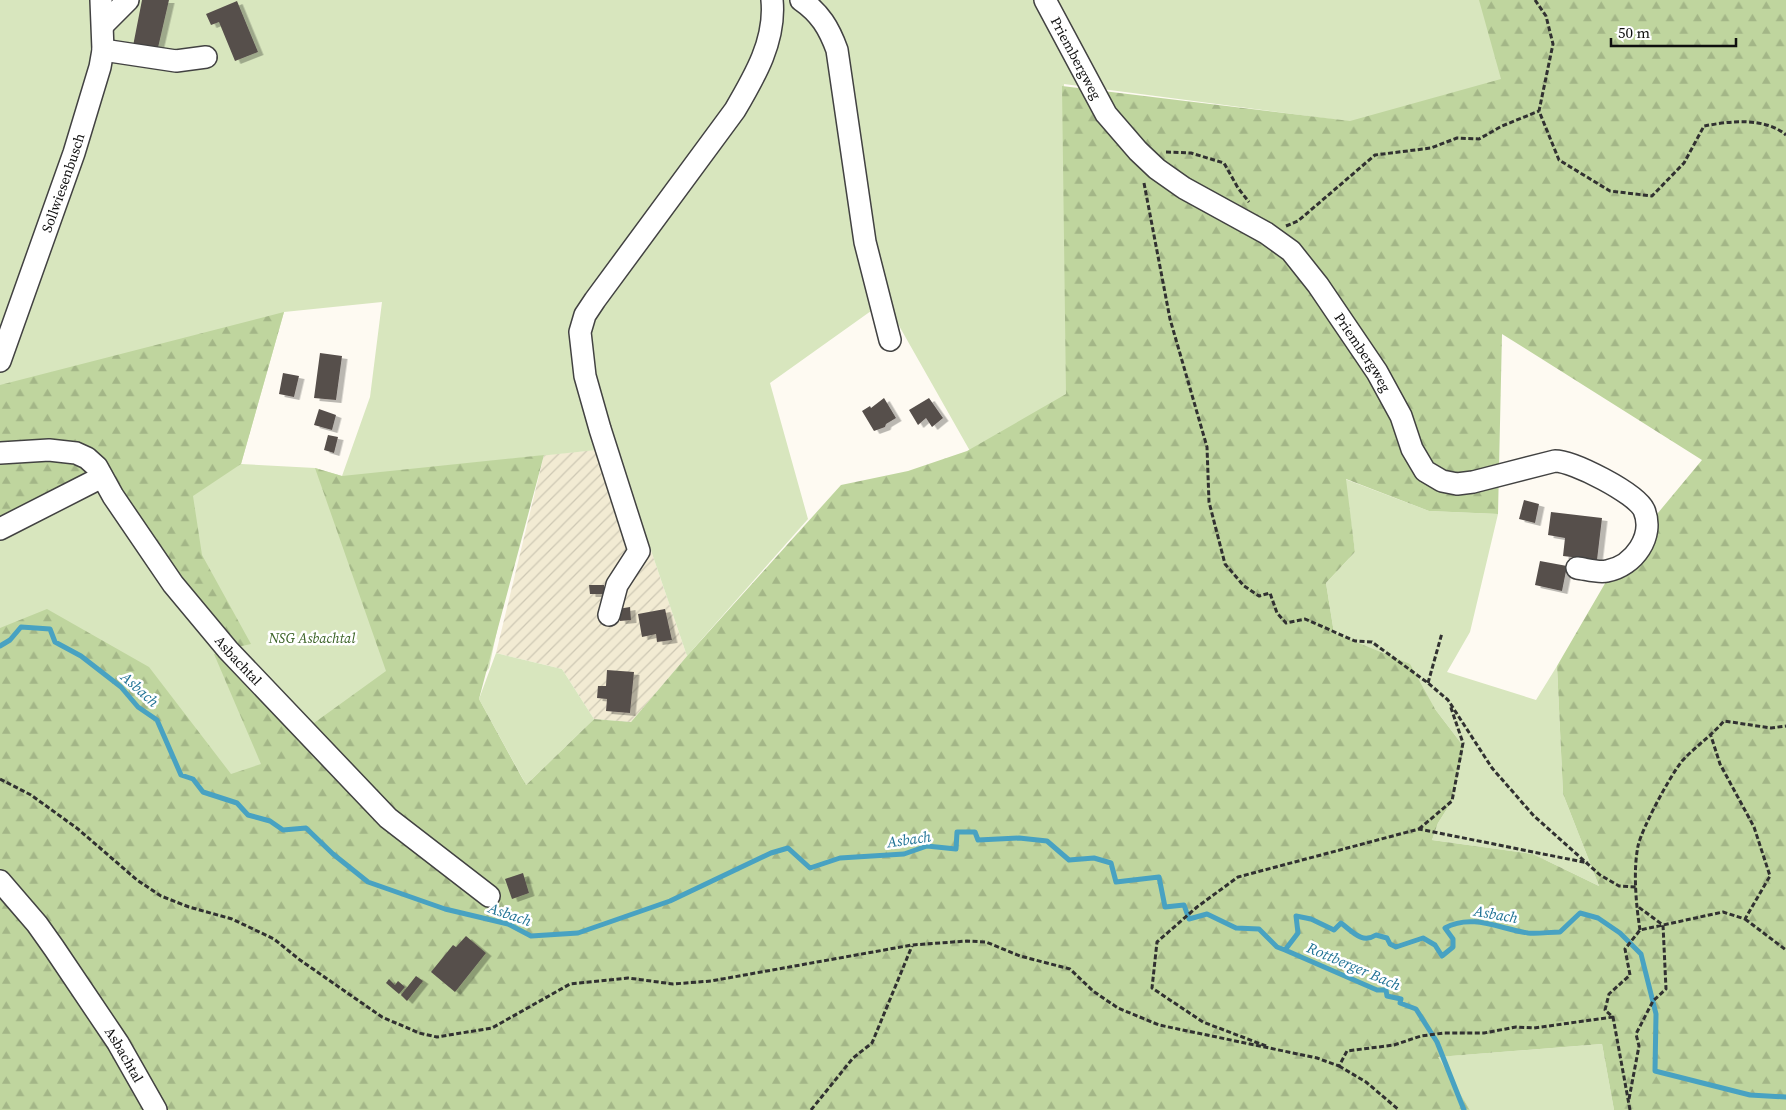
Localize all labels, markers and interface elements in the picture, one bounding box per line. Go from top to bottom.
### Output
street label: Priembergweg [1046,13,1106,103]
scale bar [1611,15,1736,47]
text: 50 m [1618,22,1650,43]
street label: Sollwiesenbusch [36,131,89,235]
street label: Priembergweg [1330,309,1396,395]
park label: NSG Asbachtal [268,628,355,648]
street label: Asbachtal [210,631,267,690]
water label: Asbach [116,666,163,712]
water label: Asbach [885,826,932,853]
water label: Asbach [485,897,534,931]
water label: Asbach [1471,900,1520,928]
water label: Rottberger Bach [1303,936,1404,995]
street label: Asbachtal [100,1023,148,1086]

